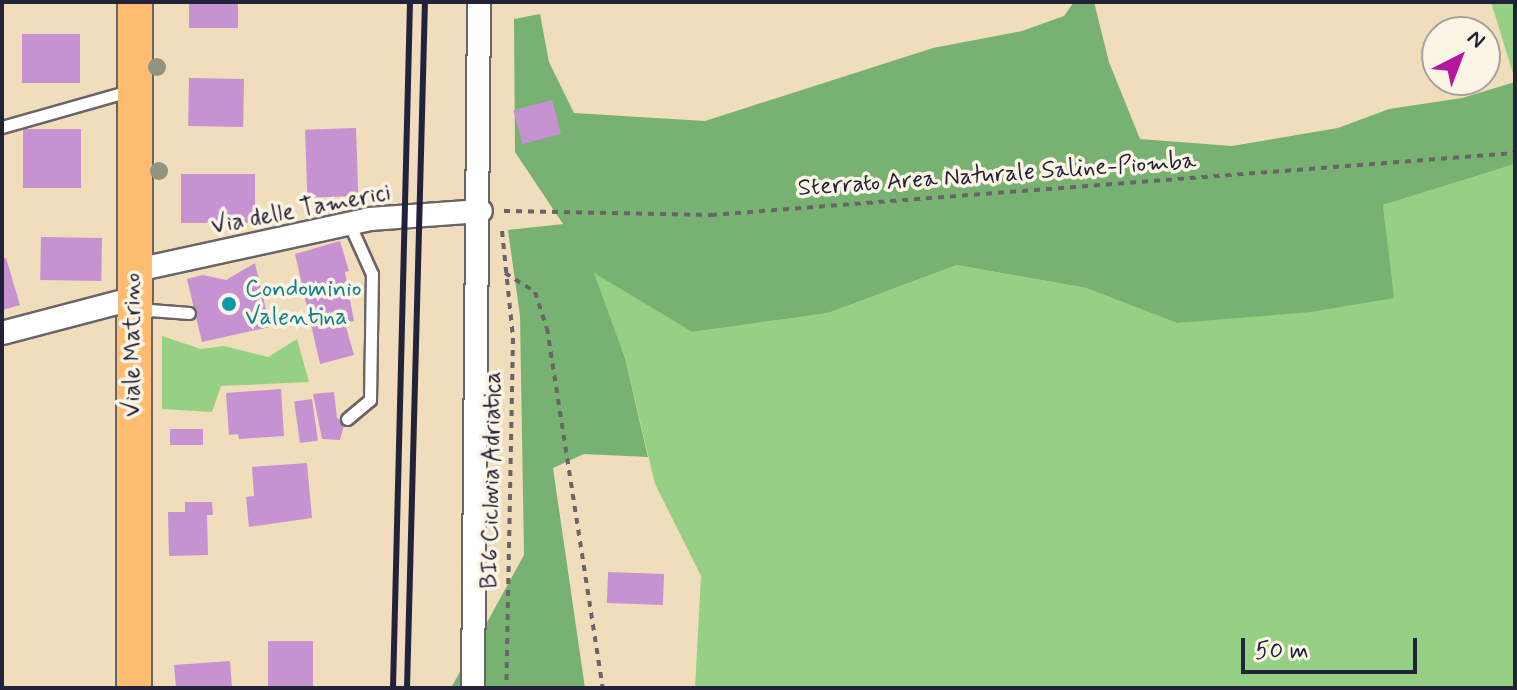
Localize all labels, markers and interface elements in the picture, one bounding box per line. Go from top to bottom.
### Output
north arrow [1421,16,1501,96]
text: N [1461,24,1491,55]
street label: Sterrato Area Naturale Saline-Piomba [798,147,1196,203]
street label: Via delle Tamerici [210,179,392,241]
place label: Condominio Valentina [245,276,361,332]
street label: Viale Matrino [119,277,147,413]
marker: Condominio Valentina [220,295,238,313]
street label: BI6 Ciclovia Adriatica [476,369,508,591]
scale bar [1245,622,1421,672]
text: 50 m [1255,636,1309,667]

